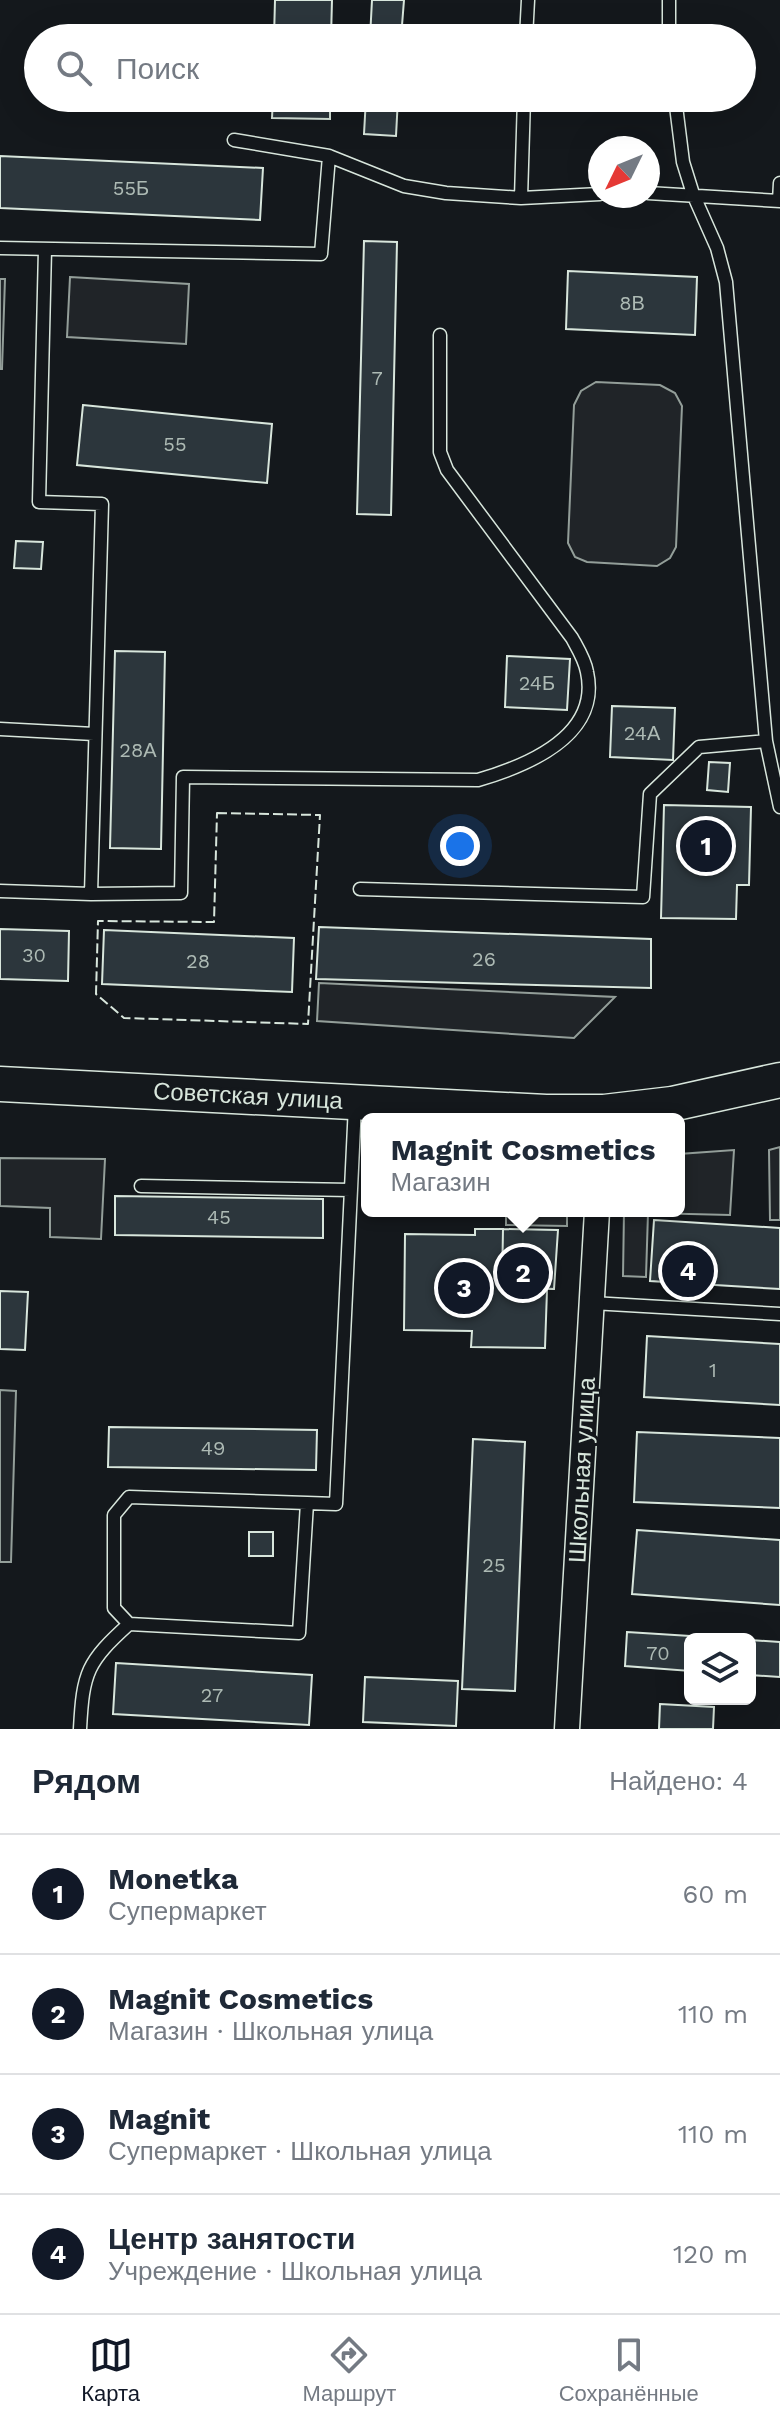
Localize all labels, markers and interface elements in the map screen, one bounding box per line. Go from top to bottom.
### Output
search box [24,24,756,112]
icon: search [52,46,96,90]
text: Поиск [116,51,199,86]
north arrow [588,136,660,208]
house number: 55Б [113,176,149,200]
house number: 8В [619,291,645,315]
house number: 7 [371,366,383,390]
house number: 55 [163,432,187,456]
house number: 24Б [519,671,555,695]
house number: 24А [624,721,661,745]
house number: 28А [119,738,157,762]
pin: 1 [680,816,732,876]
your location [440,826,480,866]
house number: 30 [22,943,46,967]
house number: 26 [472,947,496,971]
house number: 28 [186,949,210,973]
street label: Советская улица [152,1077,344,1115]
popup [361,1113,685,1217]
text: Magnit Cosmetics [390,1132,656,1167]
text: Магазин [390,1167,491,1197]
house number: 45 [207,1205,231,1229]
pin: 4 [662,1241,714,1301]
pin: 2 [497,1243,549,1303]
pin: 3 [438,1258,490,1318]
house number: 1 [709,1358,717,1382]
street label: Школьная улица [563,1376,601,1564]
house number: 49 [201,1436,225,1460]
house number: 25 [482,1553,506,1577]
map controls [684,1633,756,1705]
button: layers [684,1633,756,1705]
house number: 70 [646,1641,670,1665]
house number: 27 [201,1683,223,1707]
text: Рядом [32,1761,141,1801]
text: Найдено: 4 [609,1766,748,1796]
text: Monetka [108,1861,238,1896]
text: 1 [52,1879,64,1909]
text: 60 m [682,1879,748,1909]
text: Супермаркет [108,1896,267,1926]
text: Magnit Cosmetics [108,1981,373,2016]
text: 2 [50,1999,66,2029]
text: 110 m [678,1999,748,2029]
text: Магазин · Школьная улица [108,2016,433,2046]
text: Magnit [108,2101,210,2136]
text: 3 [50,2119,66,2149]
text: 110 m [678,2119,748,2149]
text: Супермаркет · Школьная улица [108,2136,492,2166]
text: Центр занятости [108,2221,356,2256]
text: 4 [50,2239,66,2269]
text: 120 m [673,2239,748,2269]
text: Учреждение · Школьная улица [108,2256,482,2286]
tab: Карта [81,2333,140,2407]
tab: Маршрут [303,2333,396,2407]
tab: Сохранённые [559,2333,699,2407]

